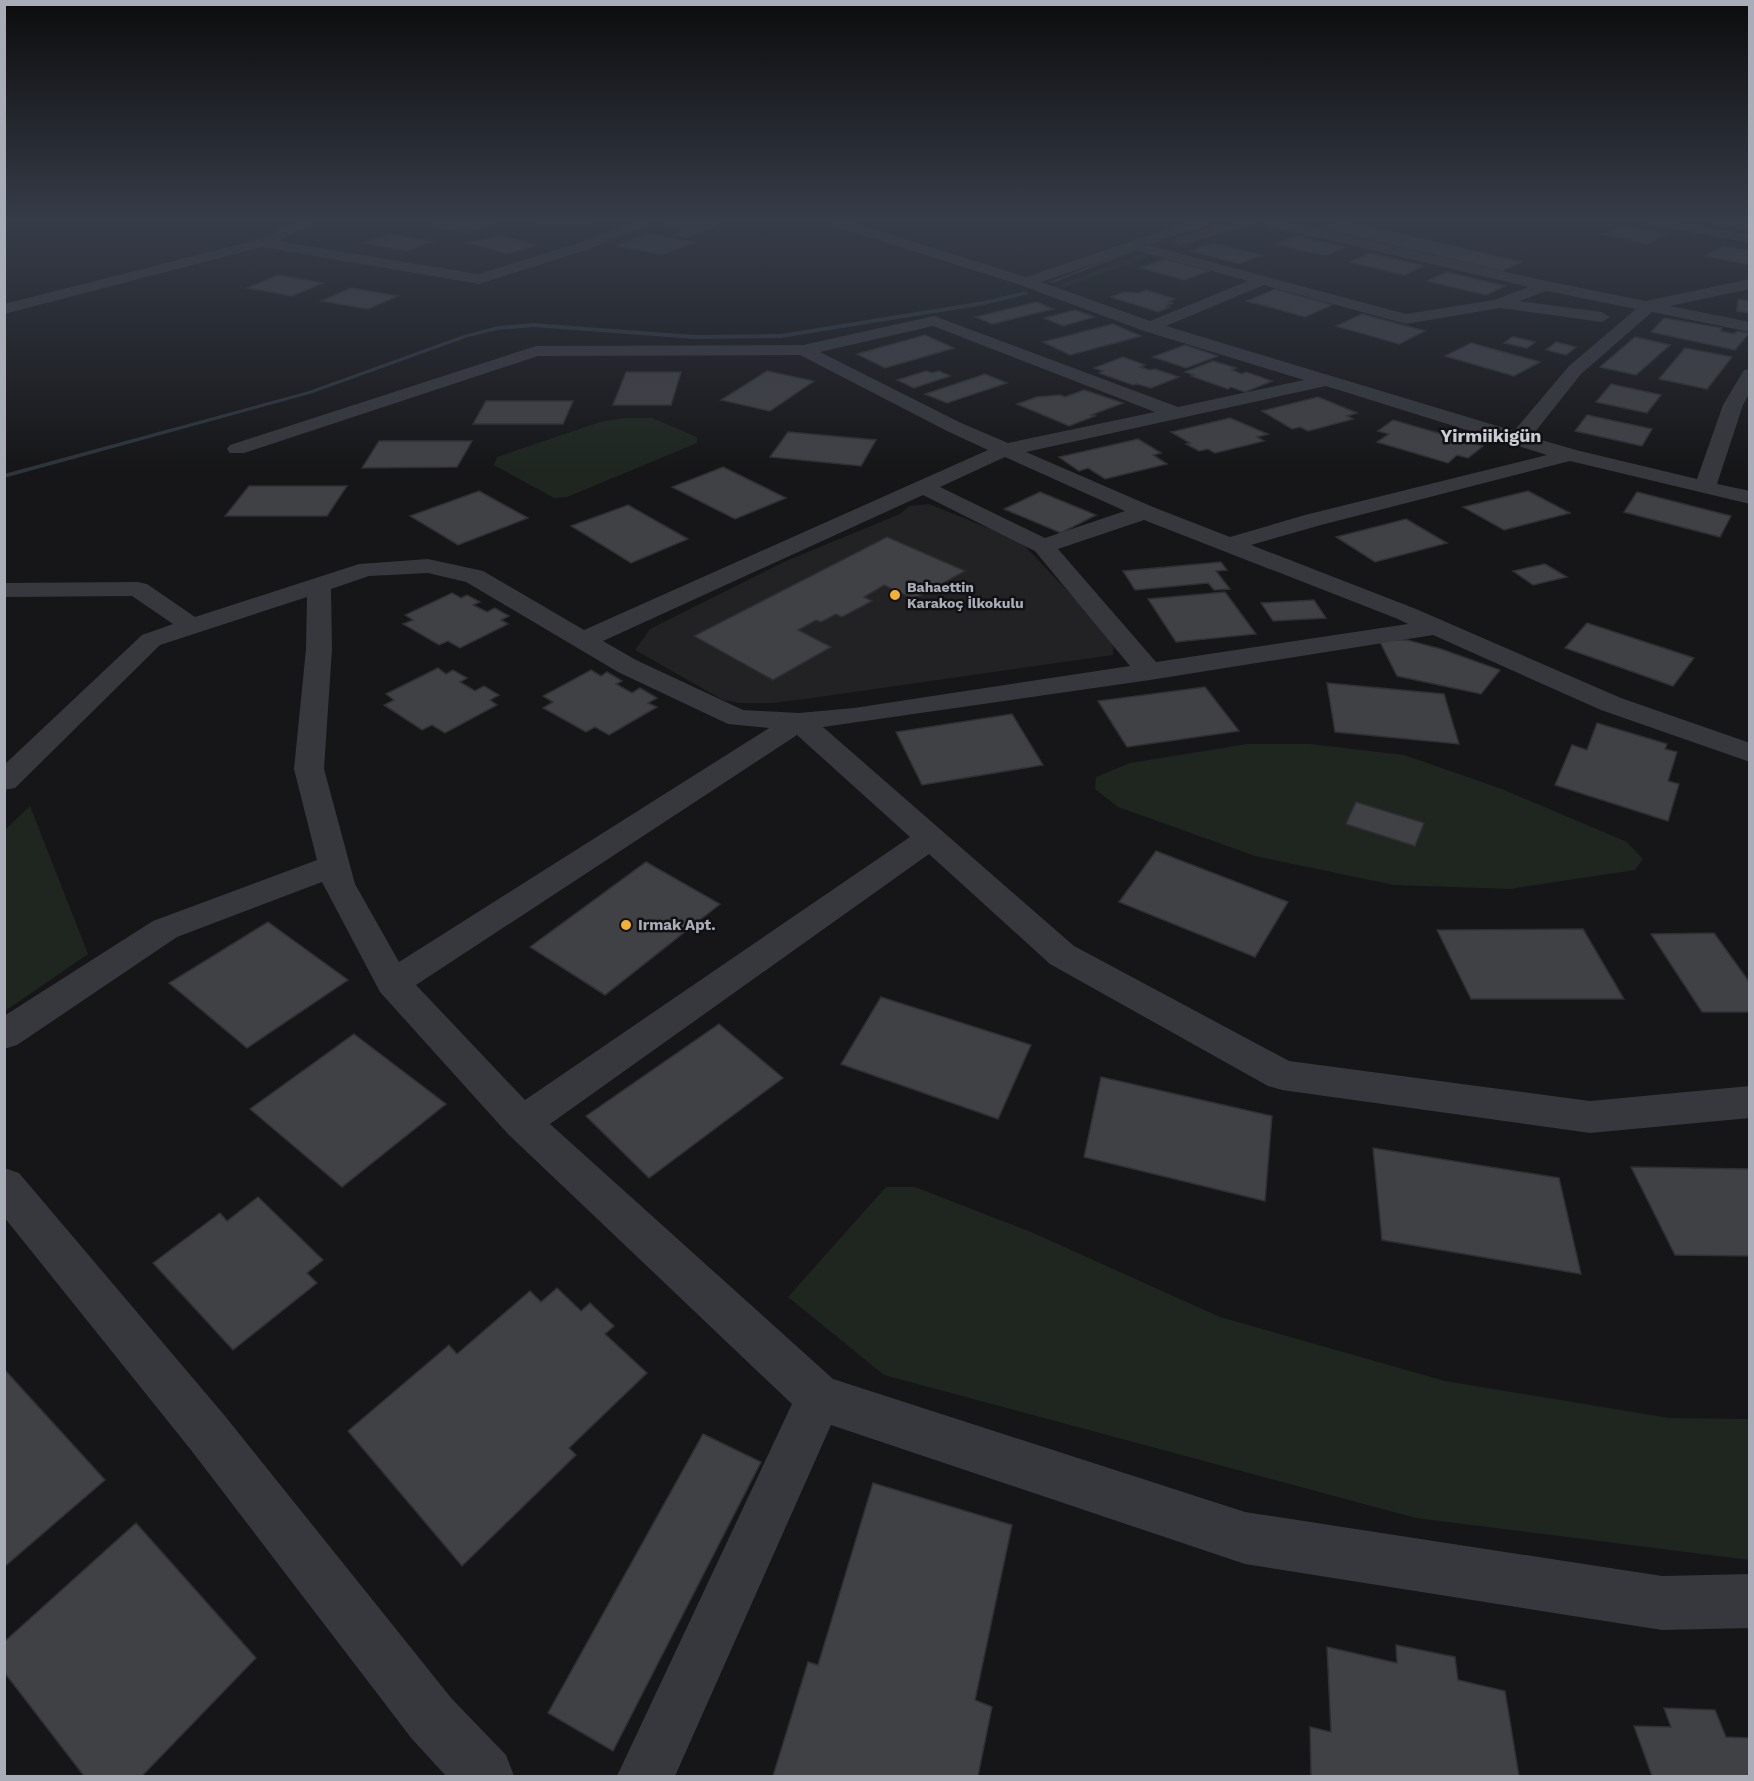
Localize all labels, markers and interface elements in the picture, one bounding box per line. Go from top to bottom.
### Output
district label: Yirmiikigün [1441,425,1541,446]
place label: Bahaettin Karakoç İlkokulu [907,579,1024,611]
marker: Bahaettin Karakoç İlkokulu [888,588,902,602]
place label: Irmak Apt. [638,916,716,934]
marker: Irmak Apt. [619,918,633,932]

